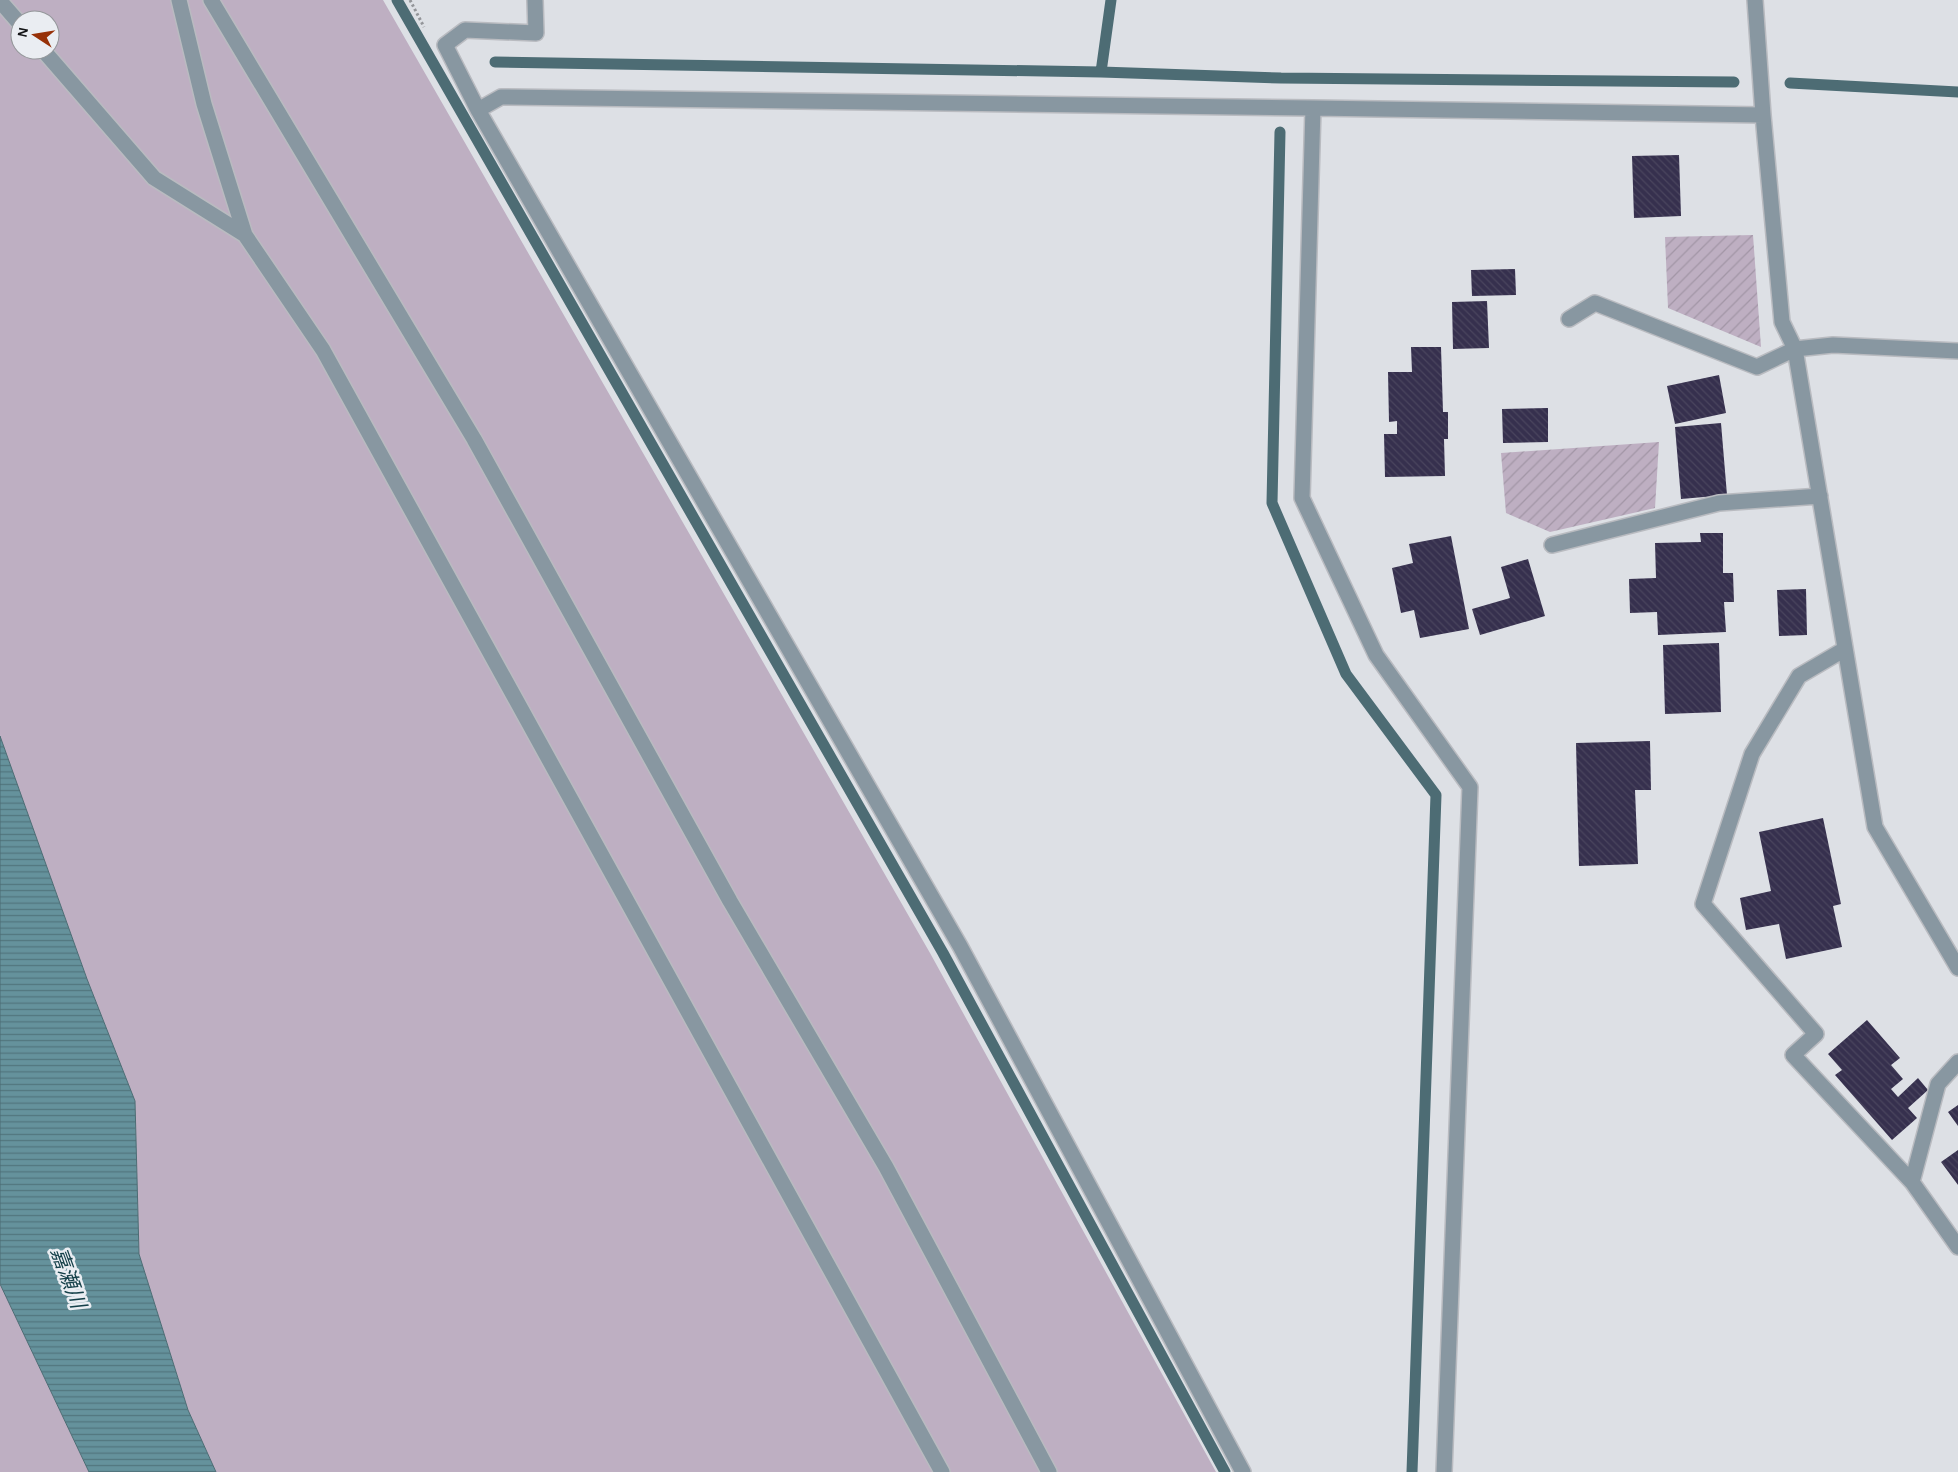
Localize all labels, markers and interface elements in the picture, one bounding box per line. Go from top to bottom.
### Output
north arrow [10,10,60,60]
text: N [15,26,31,39]
water label: 嘉瀬川 [47,1244,90,1313]

